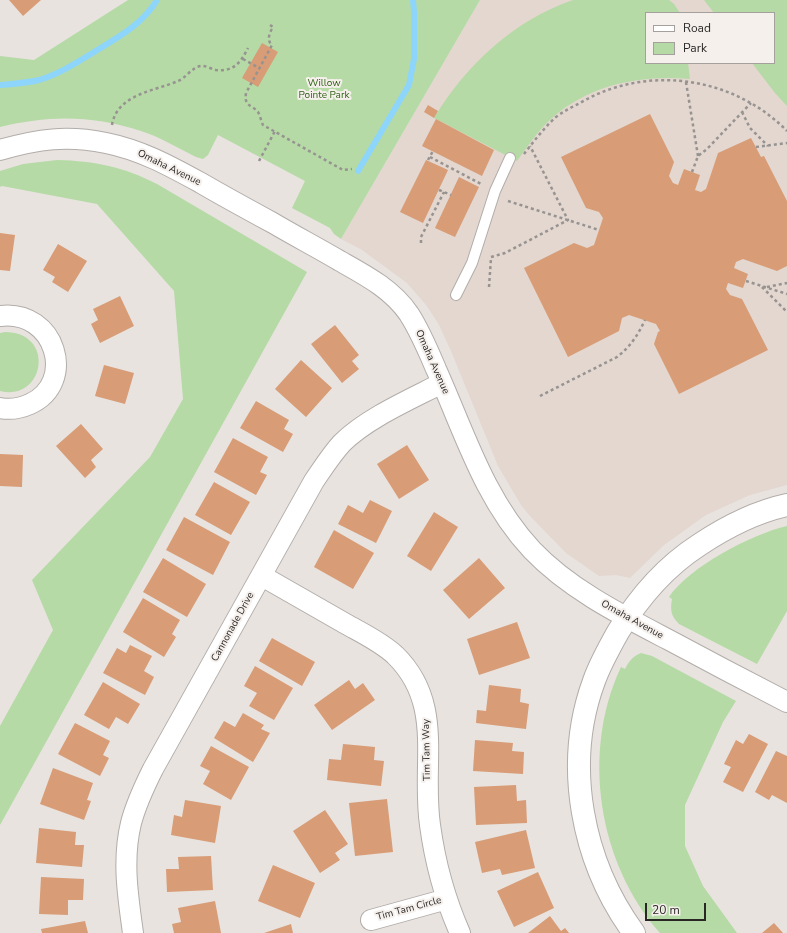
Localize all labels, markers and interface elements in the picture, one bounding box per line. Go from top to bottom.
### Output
legend [645,12,775,64]
text: Road [683,20,711,36]
text: Park [683,40,707,56]
park label: Willow Pointe Park [299,78,349,102]
street label: Omaha Avenue [135,147,203,189]
street label: Omaha Avenue [412,328,452,396]
street label: Cannonade Drive [209,590,257,664]
street label: Omaha Avenue [599,598,665,642]
street label: Tim Tam Way [420,719,434,781]
street label: Tim Tam Circle [375,895,443,923]
scale bar [647,895,708,921]
text: 20 m [652,902,680,918]

